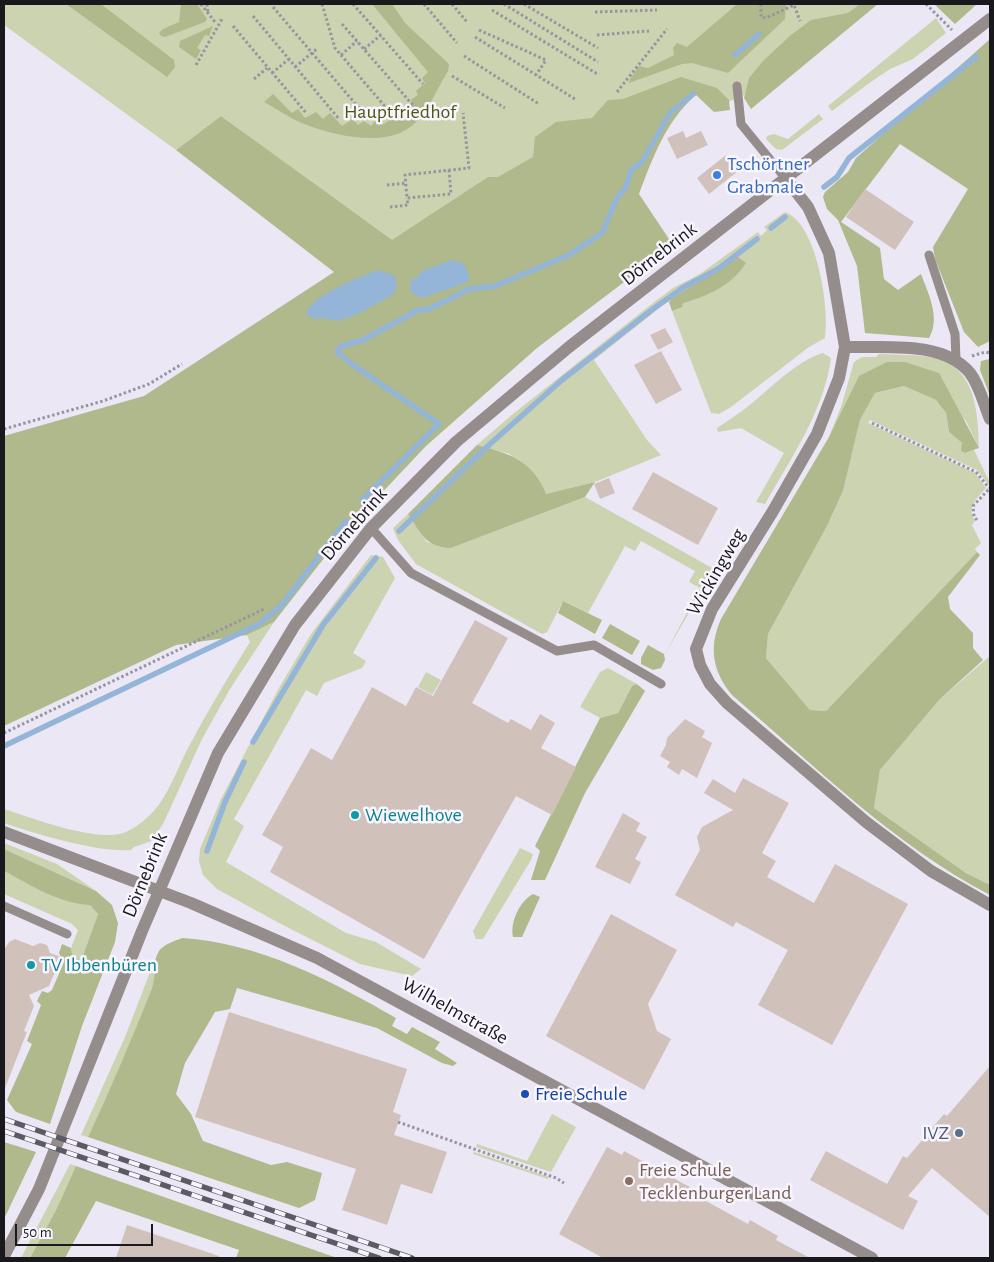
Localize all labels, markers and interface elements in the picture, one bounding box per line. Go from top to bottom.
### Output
park label: Hauptfriedhof [344,100,456,124]
place label: Tschörtner Grabmale [727,152,809,199]
marker: Tschörtner Grabmale [711,169,723,181]
street label: Dörnebrink [616,217,702,291]
street label: Dörnebrink [316,482,392,566]
street label: Wickingweg [682,524,750,620]
place label: Wiewelhove [365,803,462,827]
marker: Wiewelhove [349,809,361,821]
street label: Dörnebrink [117,829,173,921]
place label: TV Ibbenbüren [41,953,157,977]
marker: TV Ibbenbüren [25,959,37,971]
street label: Wilhelmstraße [398,972,512,1050]
place label: Freie Schule [535,1082,627,1106]
marker: Freie Schule [519,1088,531,1100]
place label: IVZ [922,1121,949,1145]
marker: IVZ [953,1127,965,1139]
place label: Freie Schule Tecklenburger Land [639,1158,791,1205]
marker: Freie Schule Tecklenburger Land [623,1175,635,1187]
scale bar [18,1214,155,1246]
text: 50 m [23,1225,52,1240]

